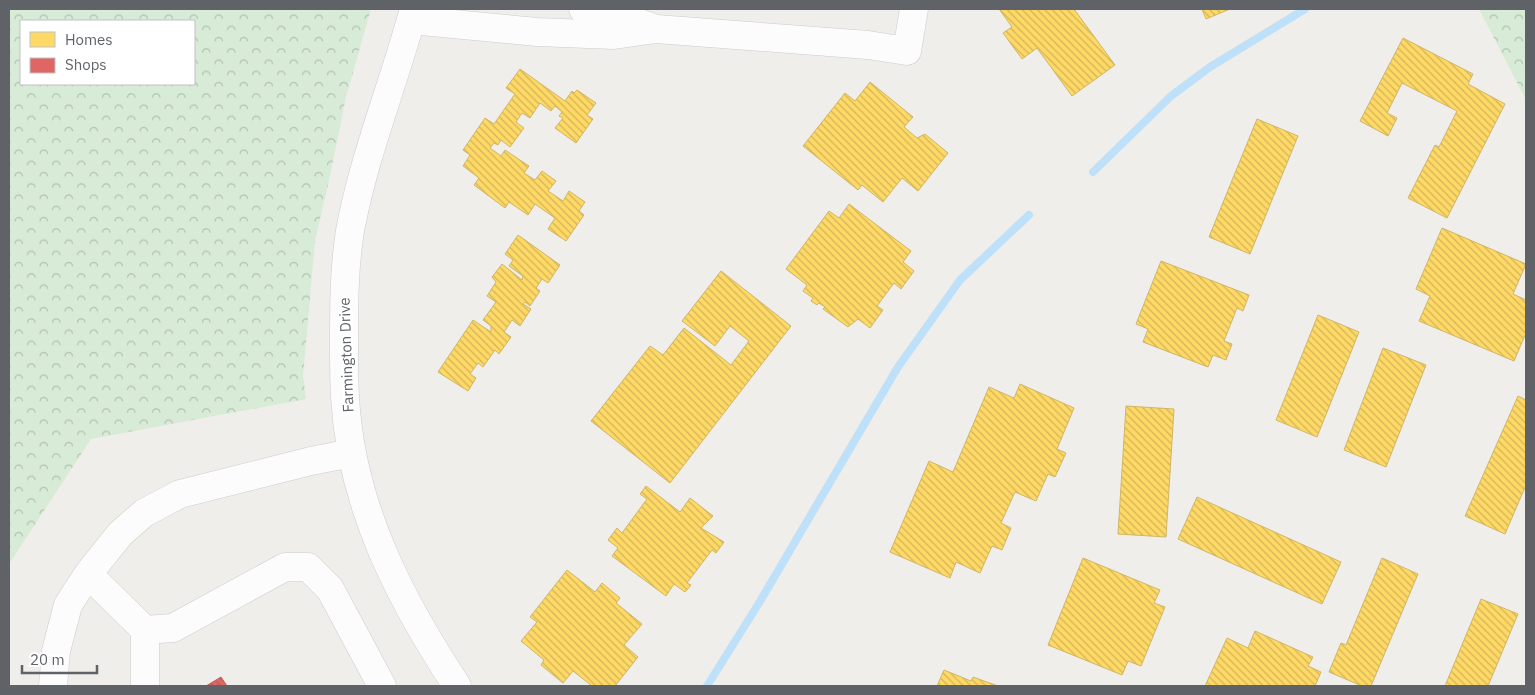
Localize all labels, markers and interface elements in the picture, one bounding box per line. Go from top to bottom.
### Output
legend [20,20,195,85]
text: Homes [65,30,113,49]
text: Shops [65,55,107,74]
street label: Farmington Drive [334,297,358,413]
scale bar [22,642,98,674]
text: 20 m [30,650,65,669]

